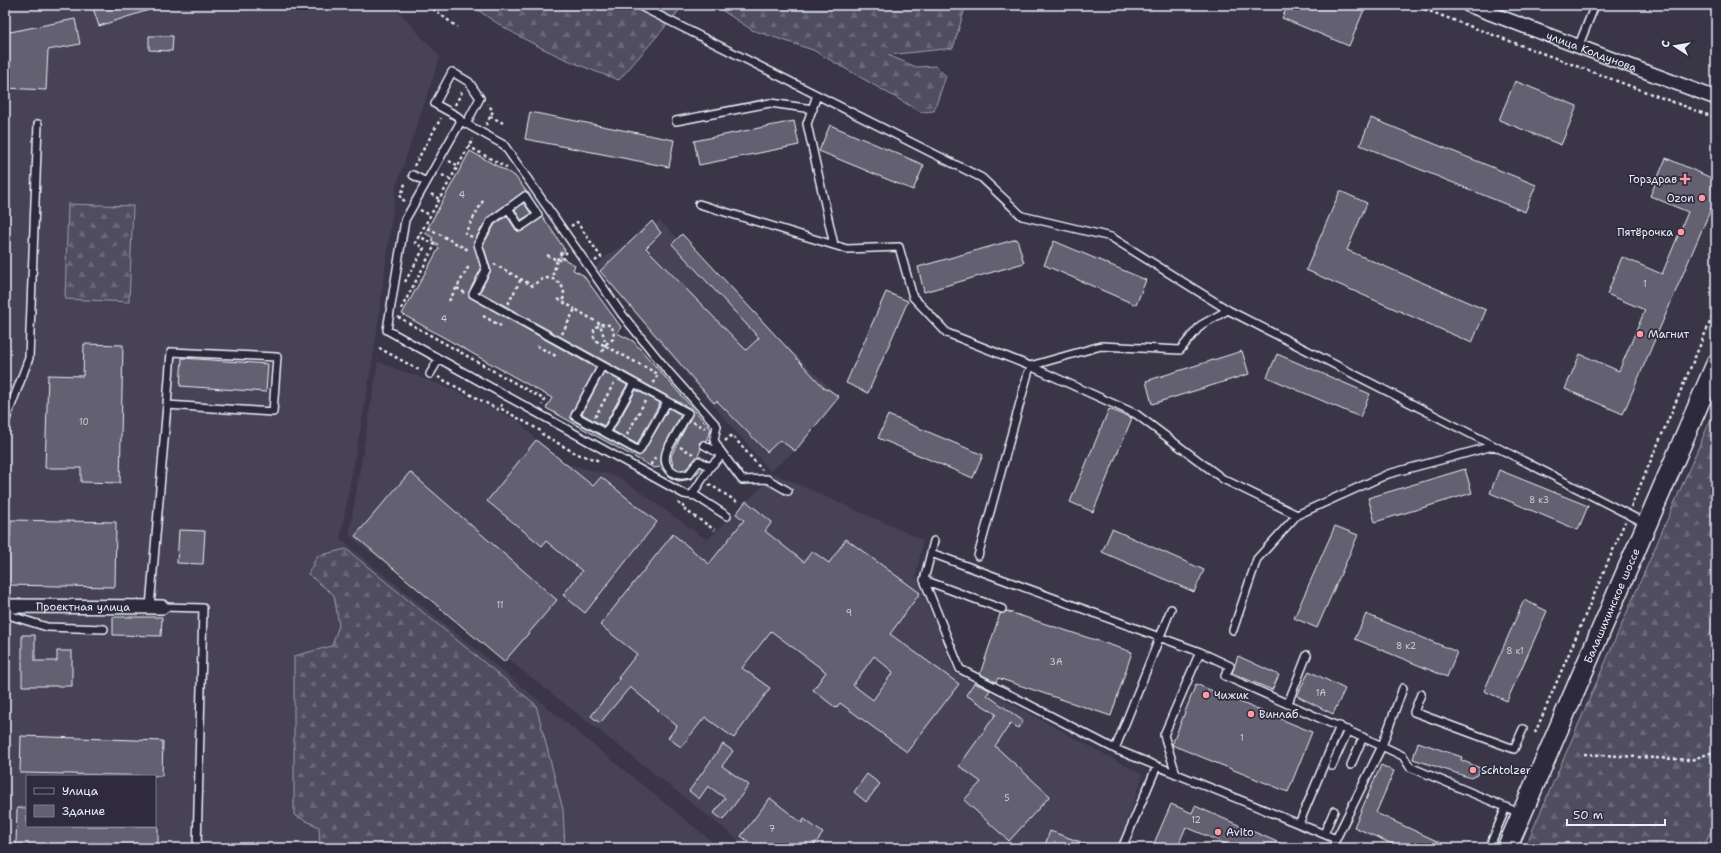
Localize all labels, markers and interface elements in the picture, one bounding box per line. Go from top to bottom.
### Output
north arrow [1655,26,1695,66]
street label: улица Колдунова [1544,28,1639,76]
text: С [1658,39,1674,49]
place label: Горздрав [1629,172,1677,187]
marker: Горздрав [1680,174,1690,184]
house number: 4 [459,189,465,201]
place label: Ozon [1667,191,1694,206]
marker: Ozon [1697,193,1707,203]
place label: Пятёрочка [1617,225,1673,240]
marker: Пятёрочка [1676,227,1686,237]
house number: 1 [1643,278,1647,290]
house number: 4 [441,313,447,325]
place label: Магнит [1648,327,1689,342]
marker: Магнит [1635,329,1645,339]
house number: 10 [79,416,89,428]
house number: 8 к3 [1529,494,1549,506]
street label: Балашихинское шоссе [1581,546,1644,666]
street label: Проектная улица [36,599,130,615]
house number: 11 [496,599,504,611]
house number: 9 [846,607,852,619]
house number: 8 к2 [1396,640,1416,652]
house number: 8 к1 [1506,645,1524,657]
house number: 3А [1050,656,1063,668]
house number: 1А [1316,687,1327,699]
place label: Чижик [1214,688,1249,703]
marker: Чижик [1201,690,1211,700]
place label: Винлаб [1259,707,1299,722]
marker: Винлаб [1246,709,1256,719]
house number: 1 [1240,732,1244,744]
place label: Schtolzer [1481,763,1531,778]
marker: Schtolzer [1468,765,1478,775]
legend [26,775,156,827]
text: Улица [62,783,99,799]
house number: 5 [1004,792,1010,804]
scale bar [1567,801,1665,827]
text: Здание [62,803,106,819]
text: 50 m [1573,807,1603,823]
house number: 12 [1191,814,1201,826]
house number: 7 [769,823,775,835]
place label: Avito [1226,825,1254,840]
marker: Avito [1213,827,1223,837]

